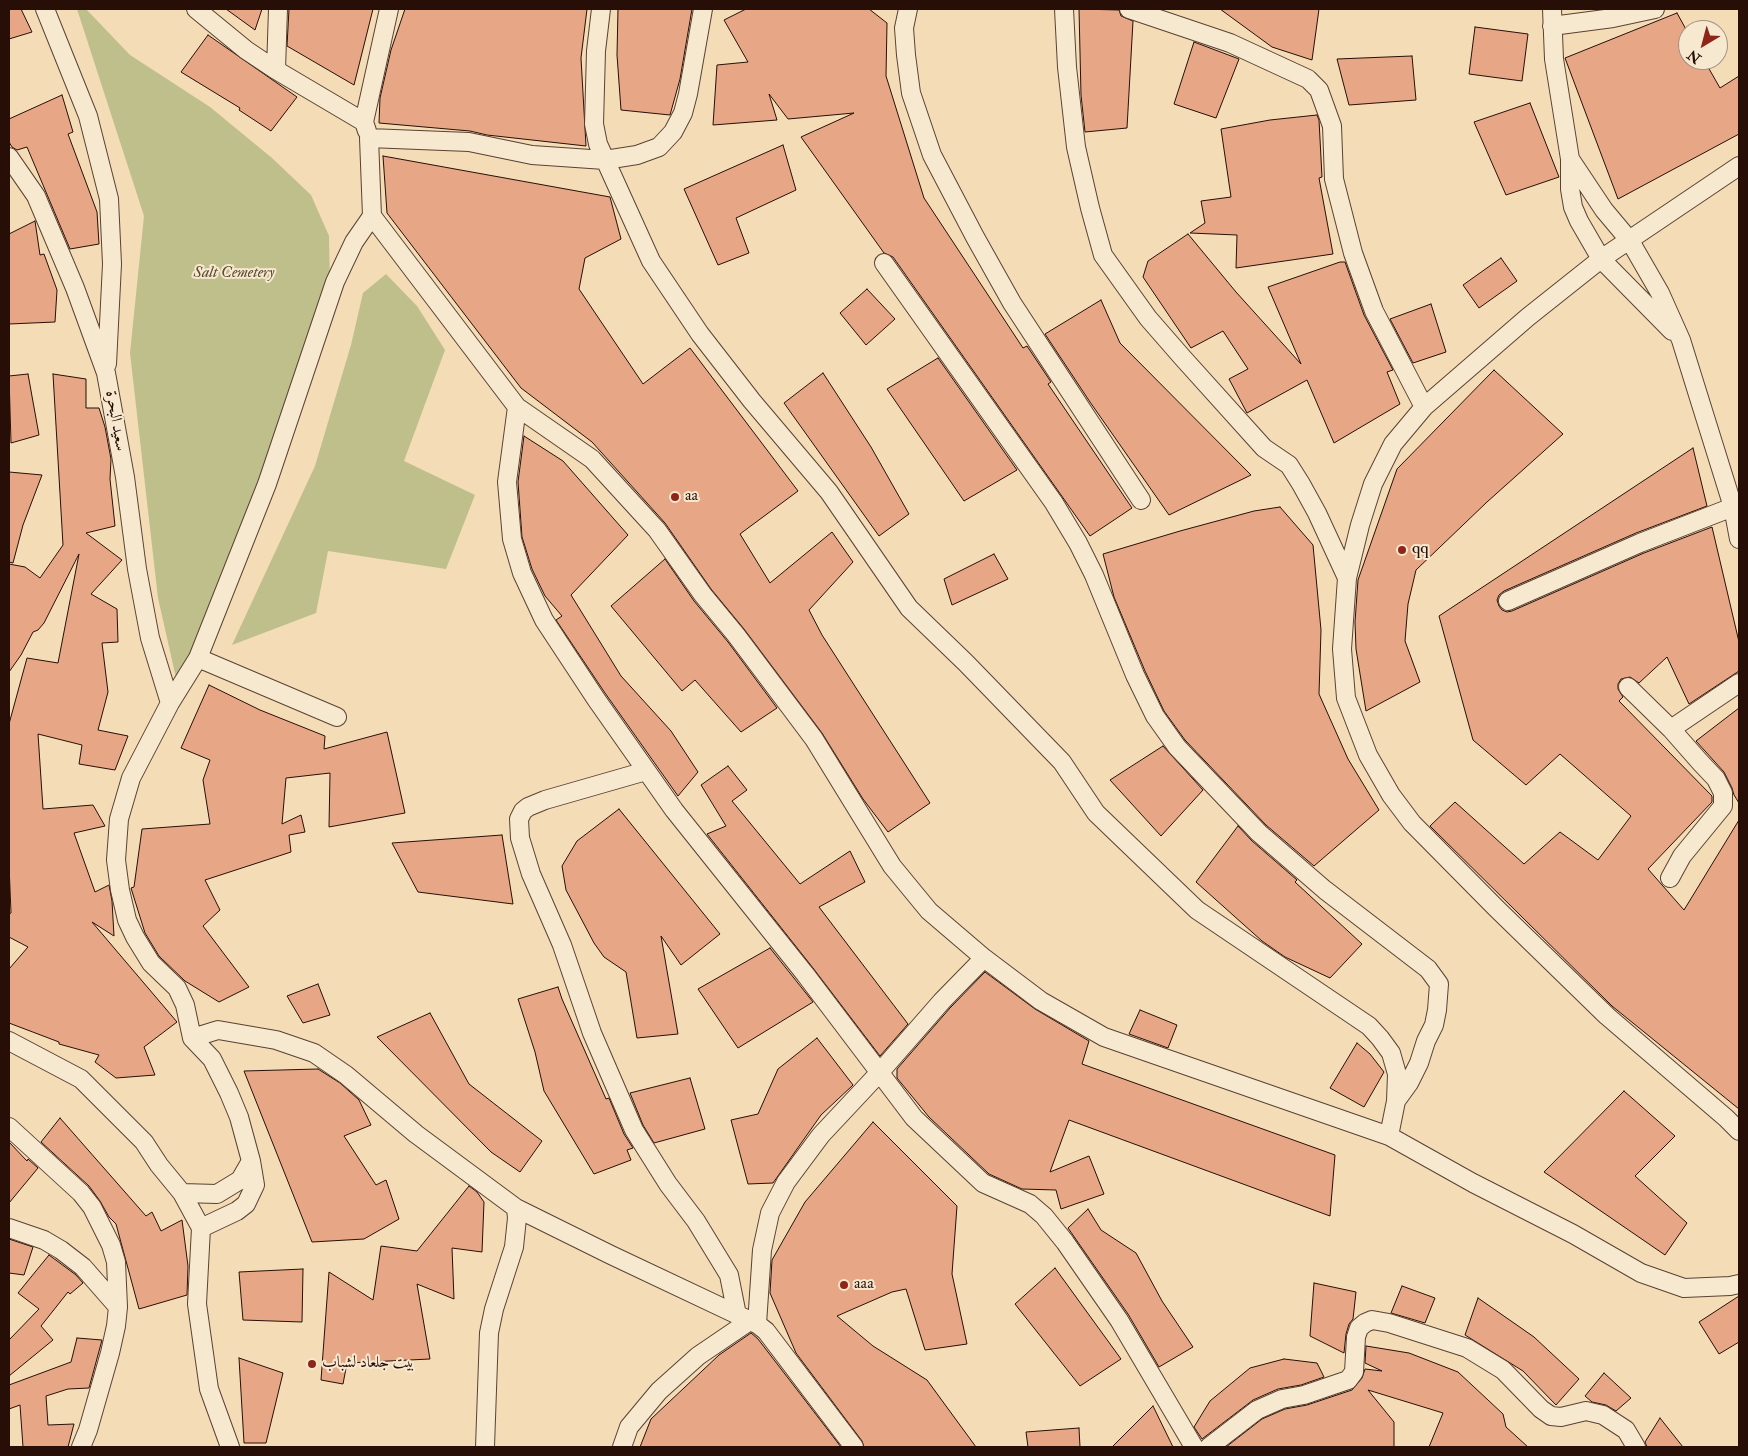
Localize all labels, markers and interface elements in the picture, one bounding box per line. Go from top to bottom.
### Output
north arrow [1678,20,1728,70]
text: N [1684,46,1704,67]
park label: Salt Cemetery [193,264,275,284]
street label: سعيد البحرة [100,389,130,453]
place label: aa [685,487,698,507]
marker: aa [669,491,681,503]
place label: qq [1412,540,1429,560]
marker: qq [1396,544,1408,556]
place label: aaa [854,1275,874,1295]
marker: aaa [838,1279,850,1291]
place label: بيت جلعاد لشباب [322,1354,414,1374]
marker: بيت جلعاد لشباب [306,1358,318,1370]

